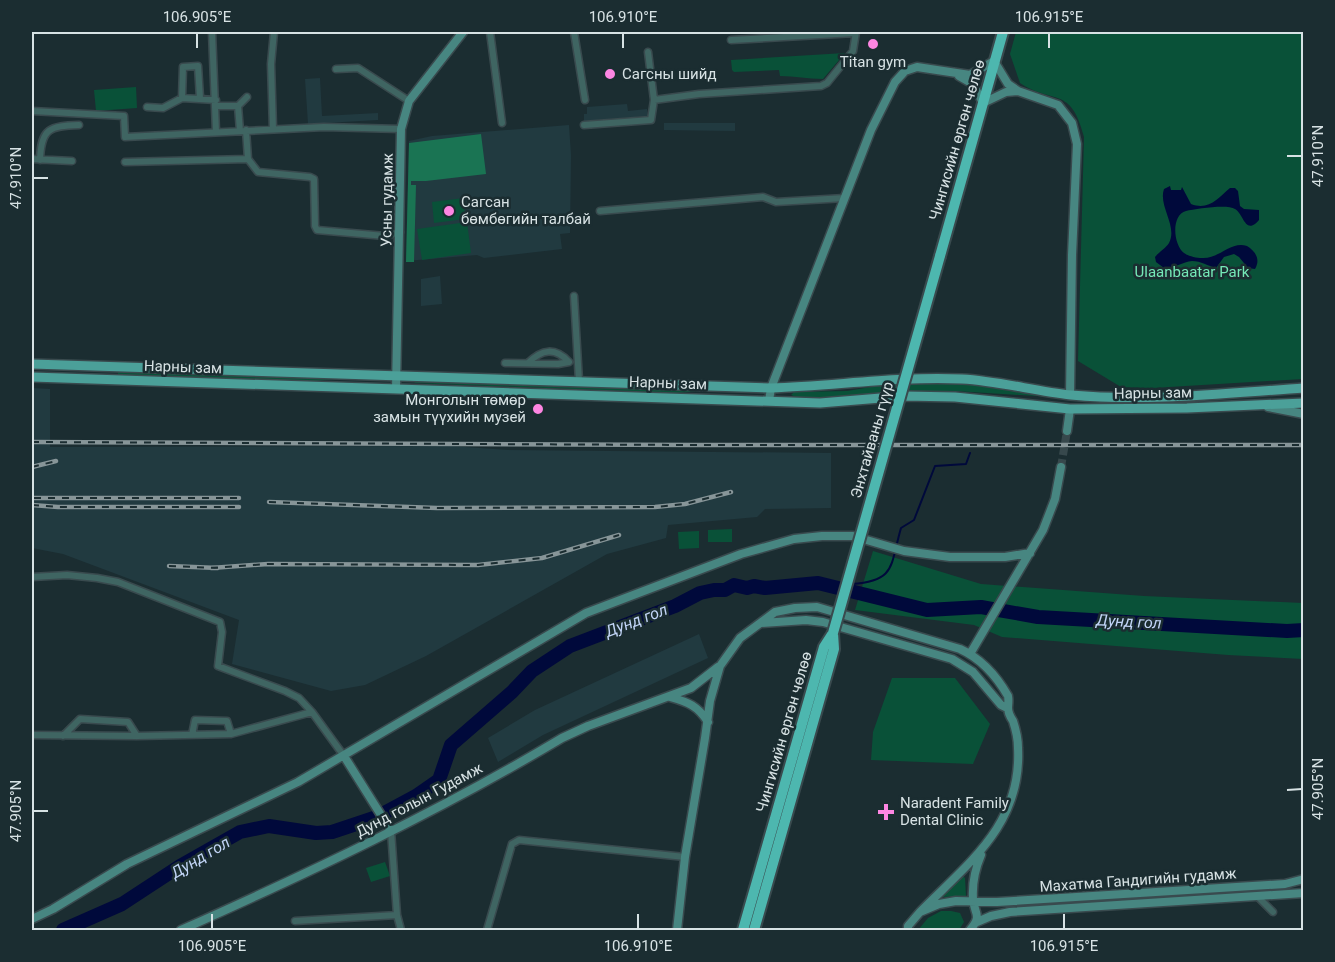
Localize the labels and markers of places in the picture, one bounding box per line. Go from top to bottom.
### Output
marker: Titan gym [866,37,880,51]
place label: Titan gym [840,53,906,71]
place label: Сагсны шийд [622,65,716,83]
marker: Сагсны шийд [603,67,617,81]
place label: Сагсан бөмбөгийн талбай [461,193,591,228]
marker: Сагсан бөмбөгийн талбай [442,204,456,218]
place label: Монголын төмөр замын түүхийн музей [373,391,526,426]
marker: Монголын төмөр замын түүхийн музей [531,402,545,416]
place label: Naradent Family Dental Clinic [900,794,1009,829]
marker: Naradent Family Dental Clinic [877,803,895,821]

